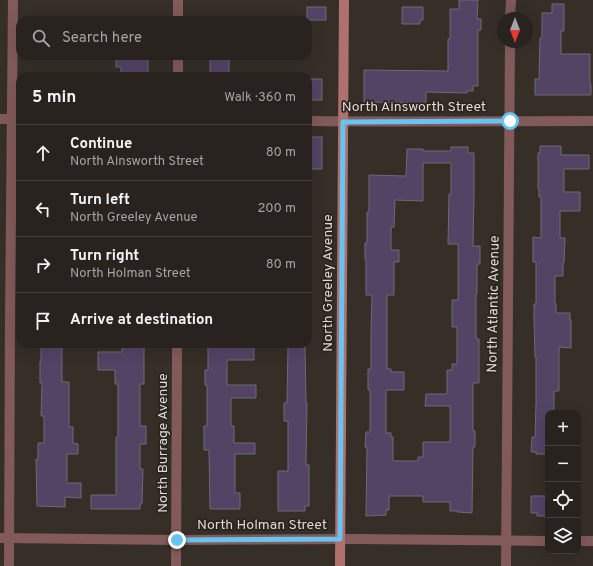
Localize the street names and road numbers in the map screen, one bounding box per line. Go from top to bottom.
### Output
street label: North Ainsworth Street [342,99,486,116]
street label: North Greeley Avenue [320,214,337,352]
street label: North Atlantic Avenue [484,235,504,373]
street label: North Burrage Avenue [155,373,172,513]
street label: North Holman Street [197,517,327,534]

